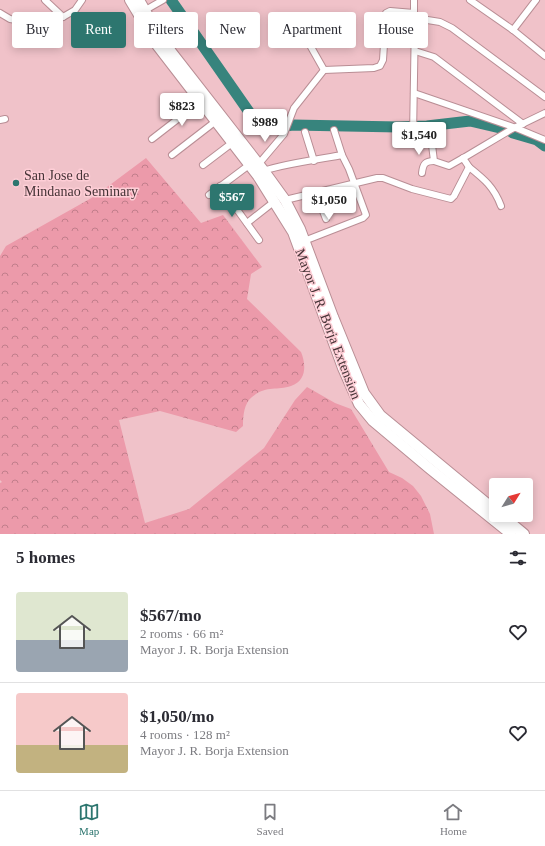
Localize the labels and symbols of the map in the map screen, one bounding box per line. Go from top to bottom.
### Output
pin: $823 [158,93,206,127]
pin: $989 [241,109,289,143]
pin: $1,540 [386,122,452,156]
place label: San Jose de Mindanao Seminary [24,168,138,199]
marker: San Jose de Mindanao Seminary [11,178,21,188]
pin: $567 [208,184,256,218]
pin: $1,050 [296,187,362,221]
street label: Mayor J. R. Borja Extension [292,247,364,401]
north arrow [489,478,533,522]

